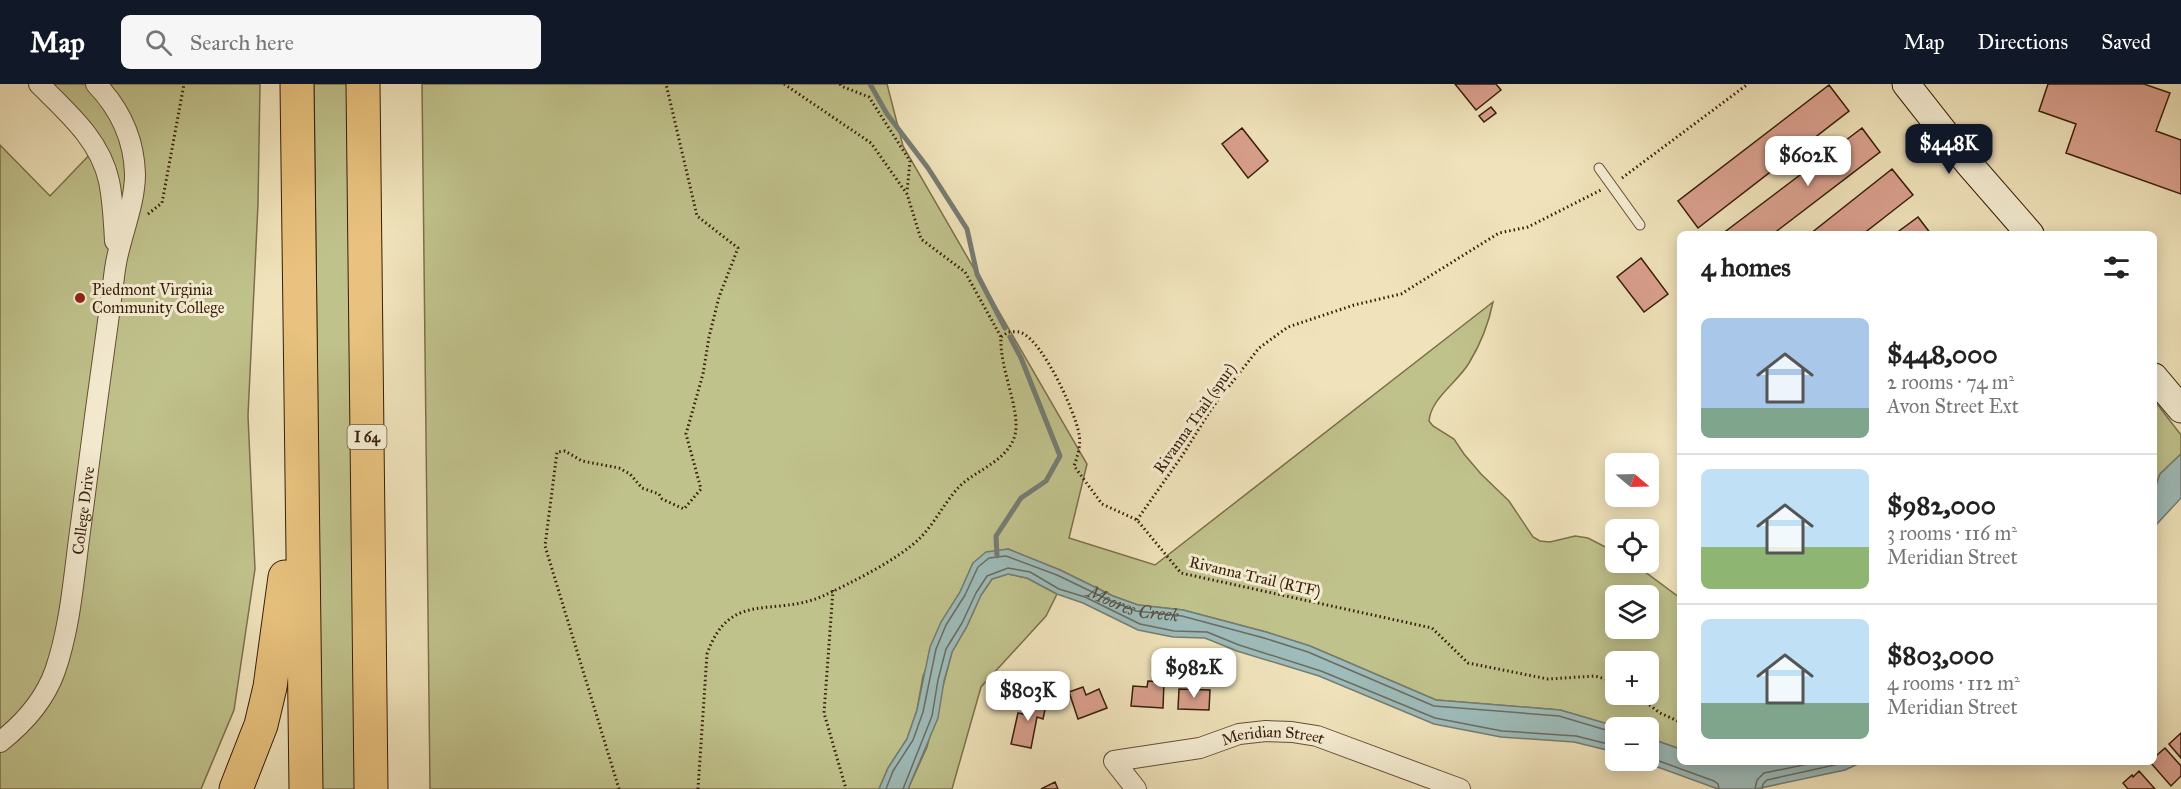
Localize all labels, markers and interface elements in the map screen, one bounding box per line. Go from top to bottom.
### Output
search box [121,15,541,69]
text: Map [30,25,85,60]
icon: search [142,26,175,59]
text: Search here [190,29,294,56]
text: Map [1904,29,1945,55]
text: Directions [1978,29,2068,55]
text: Saved [2101,29,2151,55]
pin: $448K [1907,124,1991,175]
text: $448K [1919,131,1979,155]
pin: $602K [1766,136,1850,187]
text: $602K [1779,143,1837,167]
text: 4 homes [1701,251,1791,283]
icon: filters [2100,251,2133,284]
place label: Piedmont Virginia Community College [92,280,225,318]
marker: Piedmont Virginia Community College [73,291,87,305]
text: $448,000 [1887,338,1998,370]
icon: home [1749,342,1821,414]
street label: Rivanna Trail (spur) [1149,360,1240,478]
text: 2 rooms · 74 m² [1887,370,2014,394]
text: Avon Street Ext [1887,394,2019,418]
road number: I 64 [348,425,386,449]
north arrow [1605,453,1659,507]
map controls [1605,453,1659,771]
street label: College Drive [68,465,98,556]
text: $982,000 [1887,489,1996,521]
icon: home [1749,493,1821,565]
button: locate [1605,519,1659,573]
text: 3 rooms · 116 m² [1887,521,2017,545]
text: Meridian Street [1887,545,2017,569]
street label: Rivanna Trail (RTF) [1187,552,1323,602]
water label: Moores Creek [1082,579,1180,627]
button: layers [1605,585,1659,639]
text: $803,000 [1887,639,1994,671]
icon: home [1749,643,1821,715]
pin: $982K [1152,648,1236,699]
button: + [1605,651,1659,705]
text: $982K [1165,655,1223,679]
pin: $803K [986,671,1070,722]
text: 4 rooms · 112 m² [1887,671,2020,695]
text: $803K [1000,678,1056,702]
text: Meridian Street [1887,695,2017,719]
button: − [1605,717,1659,771]
street label: Meridian Street [1219,722,1328,750]

